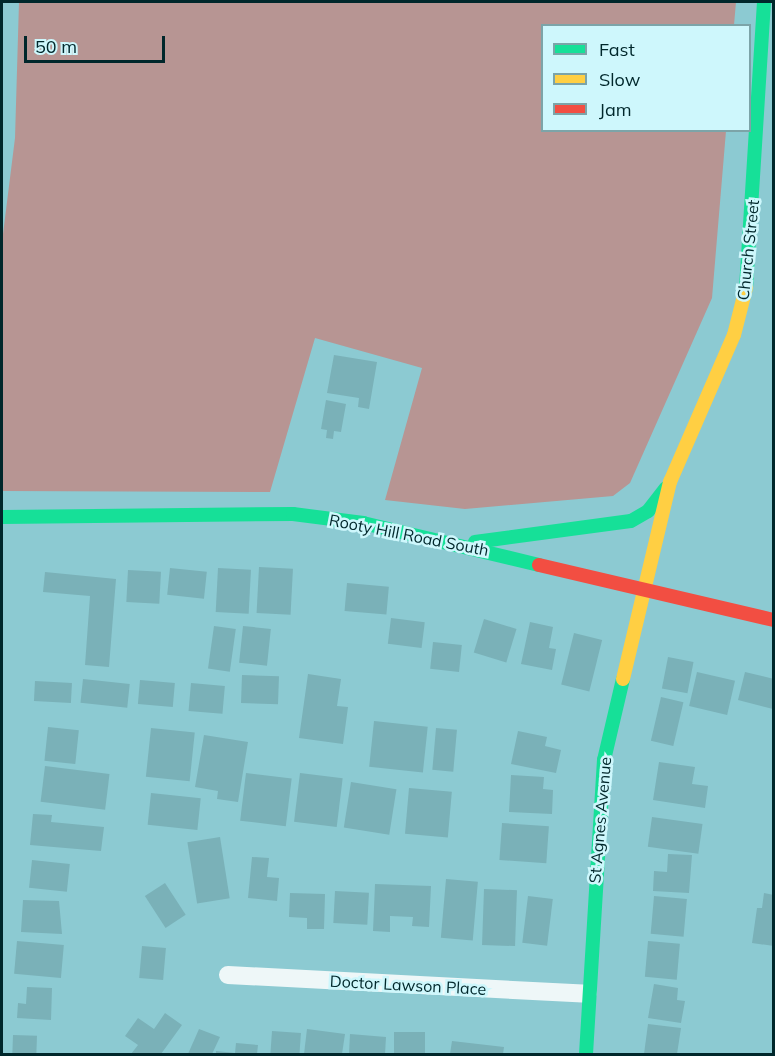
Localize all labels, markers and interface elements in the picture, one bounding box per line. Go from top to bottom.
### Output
scale bar [27,24,168,62]
legend [541,24,751,132]
text: 50 m [35,35,77,58]
text: Fast [599,38,635,61]
text: Slow [599,68,640,91]
text: Jam [599,98,632,121]
street label: Church Street [733,199,763,301]
street label: Rooty Hill Road South [328,510,490,560]
street label: St Agnes Avenue [585,756,615,884]
street label: Doctor Lawson Place [329,971,487,999]

